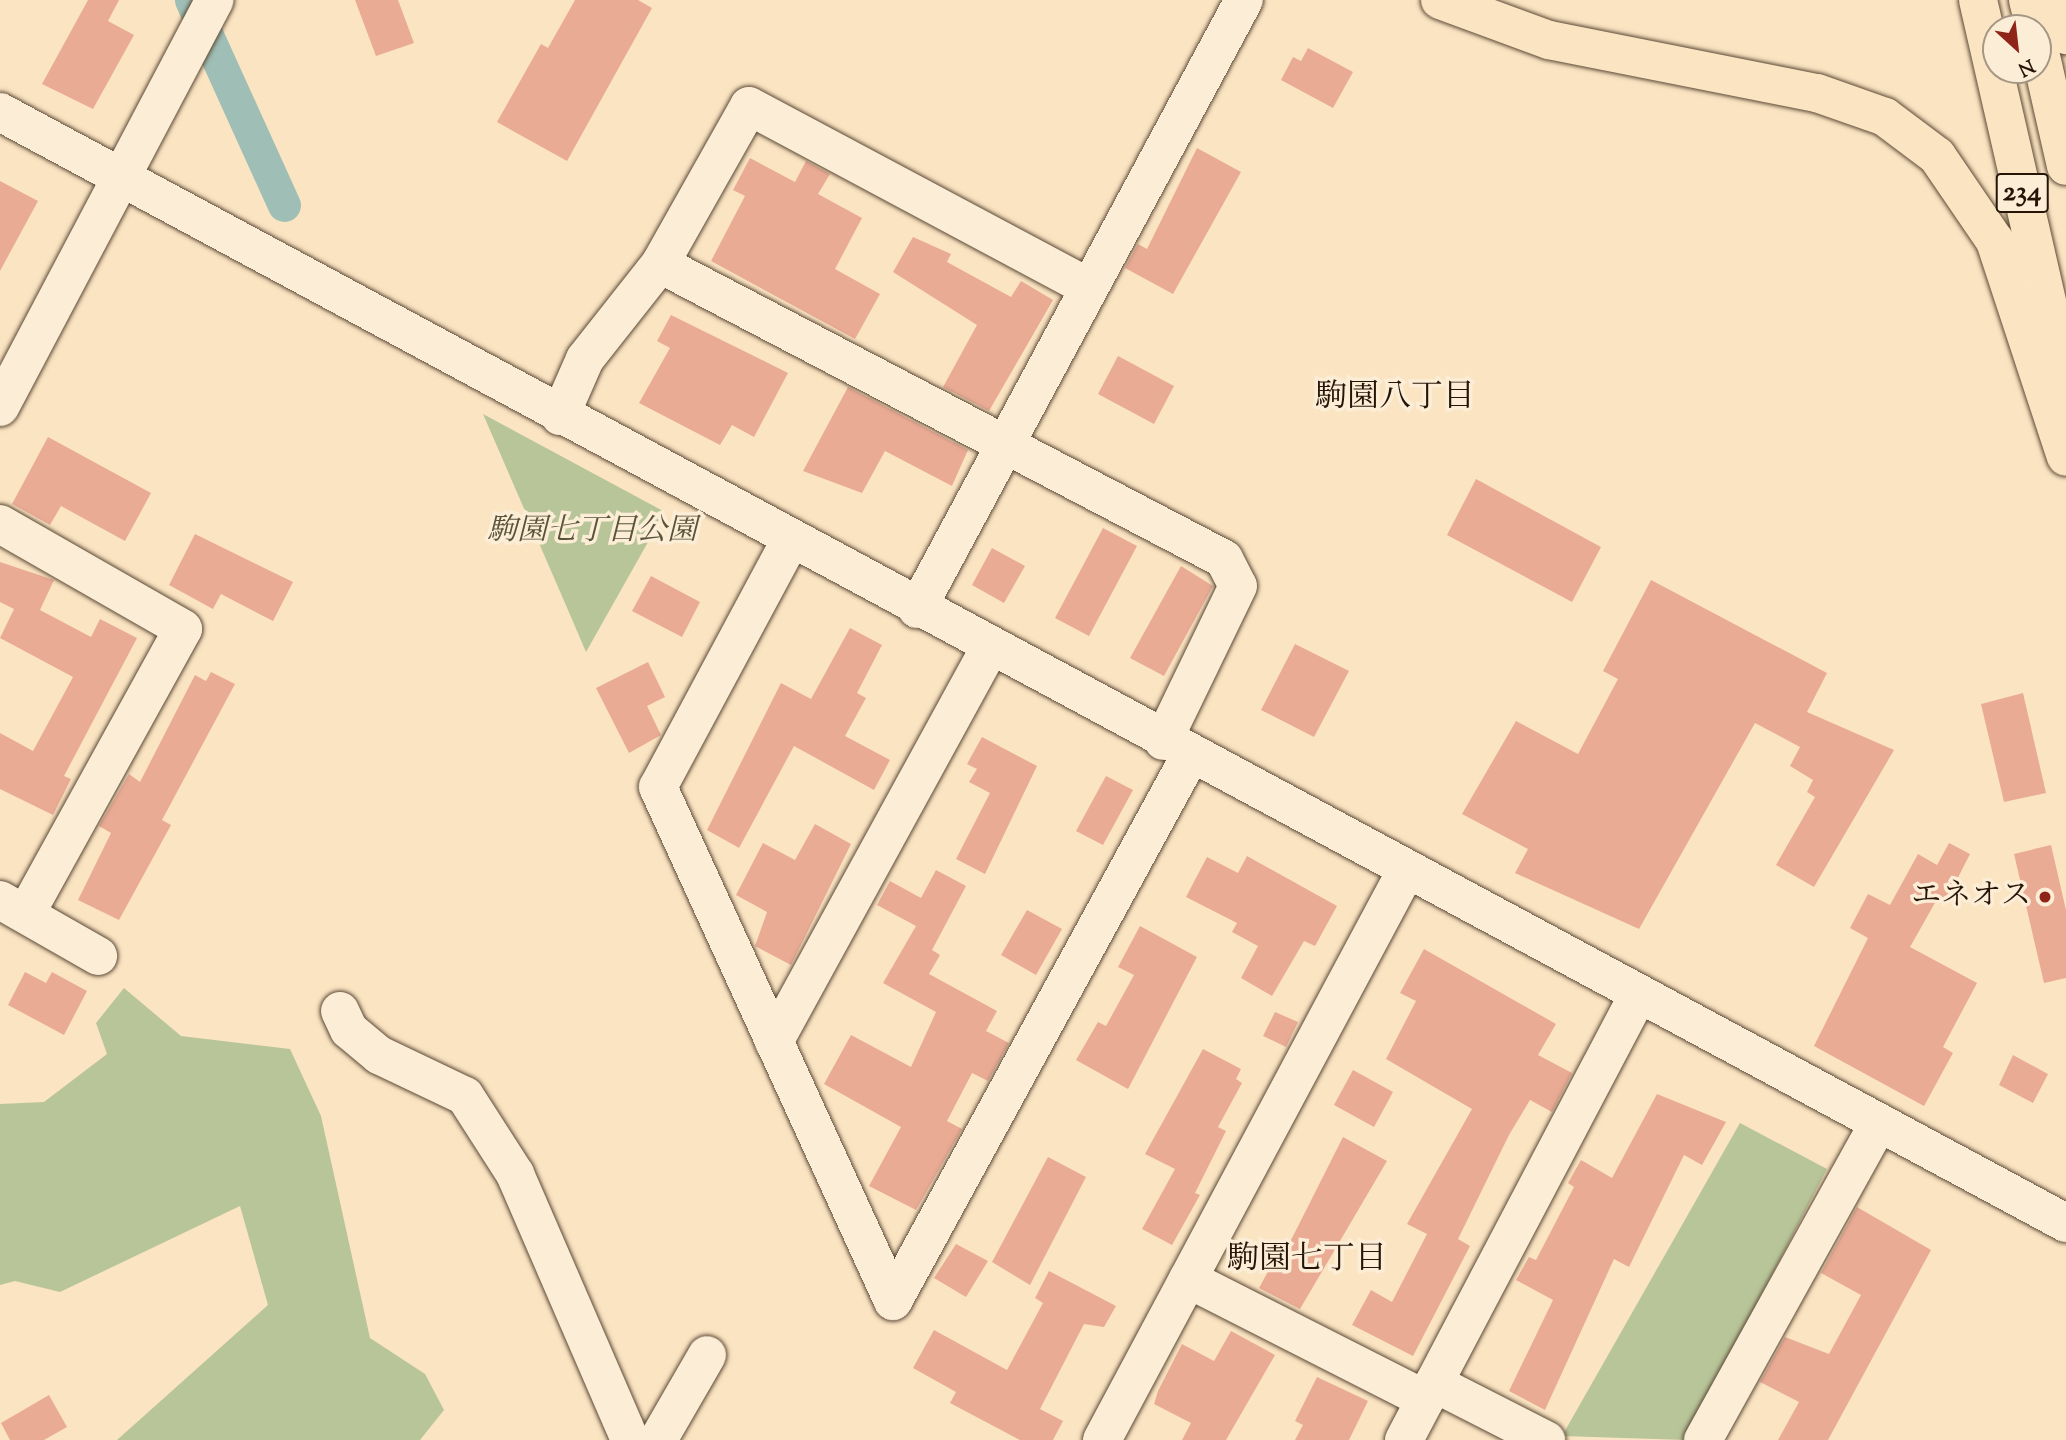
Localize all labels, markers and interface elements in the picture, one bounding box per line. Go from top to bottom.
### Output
north arrow [1982,14,2052,84]
text: N [2013,51,2039,82]
road number: 234 [1994,168,2050,218]
district label: 駒園八丁目 [1315,379,1475,417]
park label: 駒園七丁目公園 [487,514,697,550]
place label: エネオス [1911,879,2031,915]
marker: エネオス [2037,889,2053,905]
district label: 駒園七丁目 [1227,1241,1387,1279]

